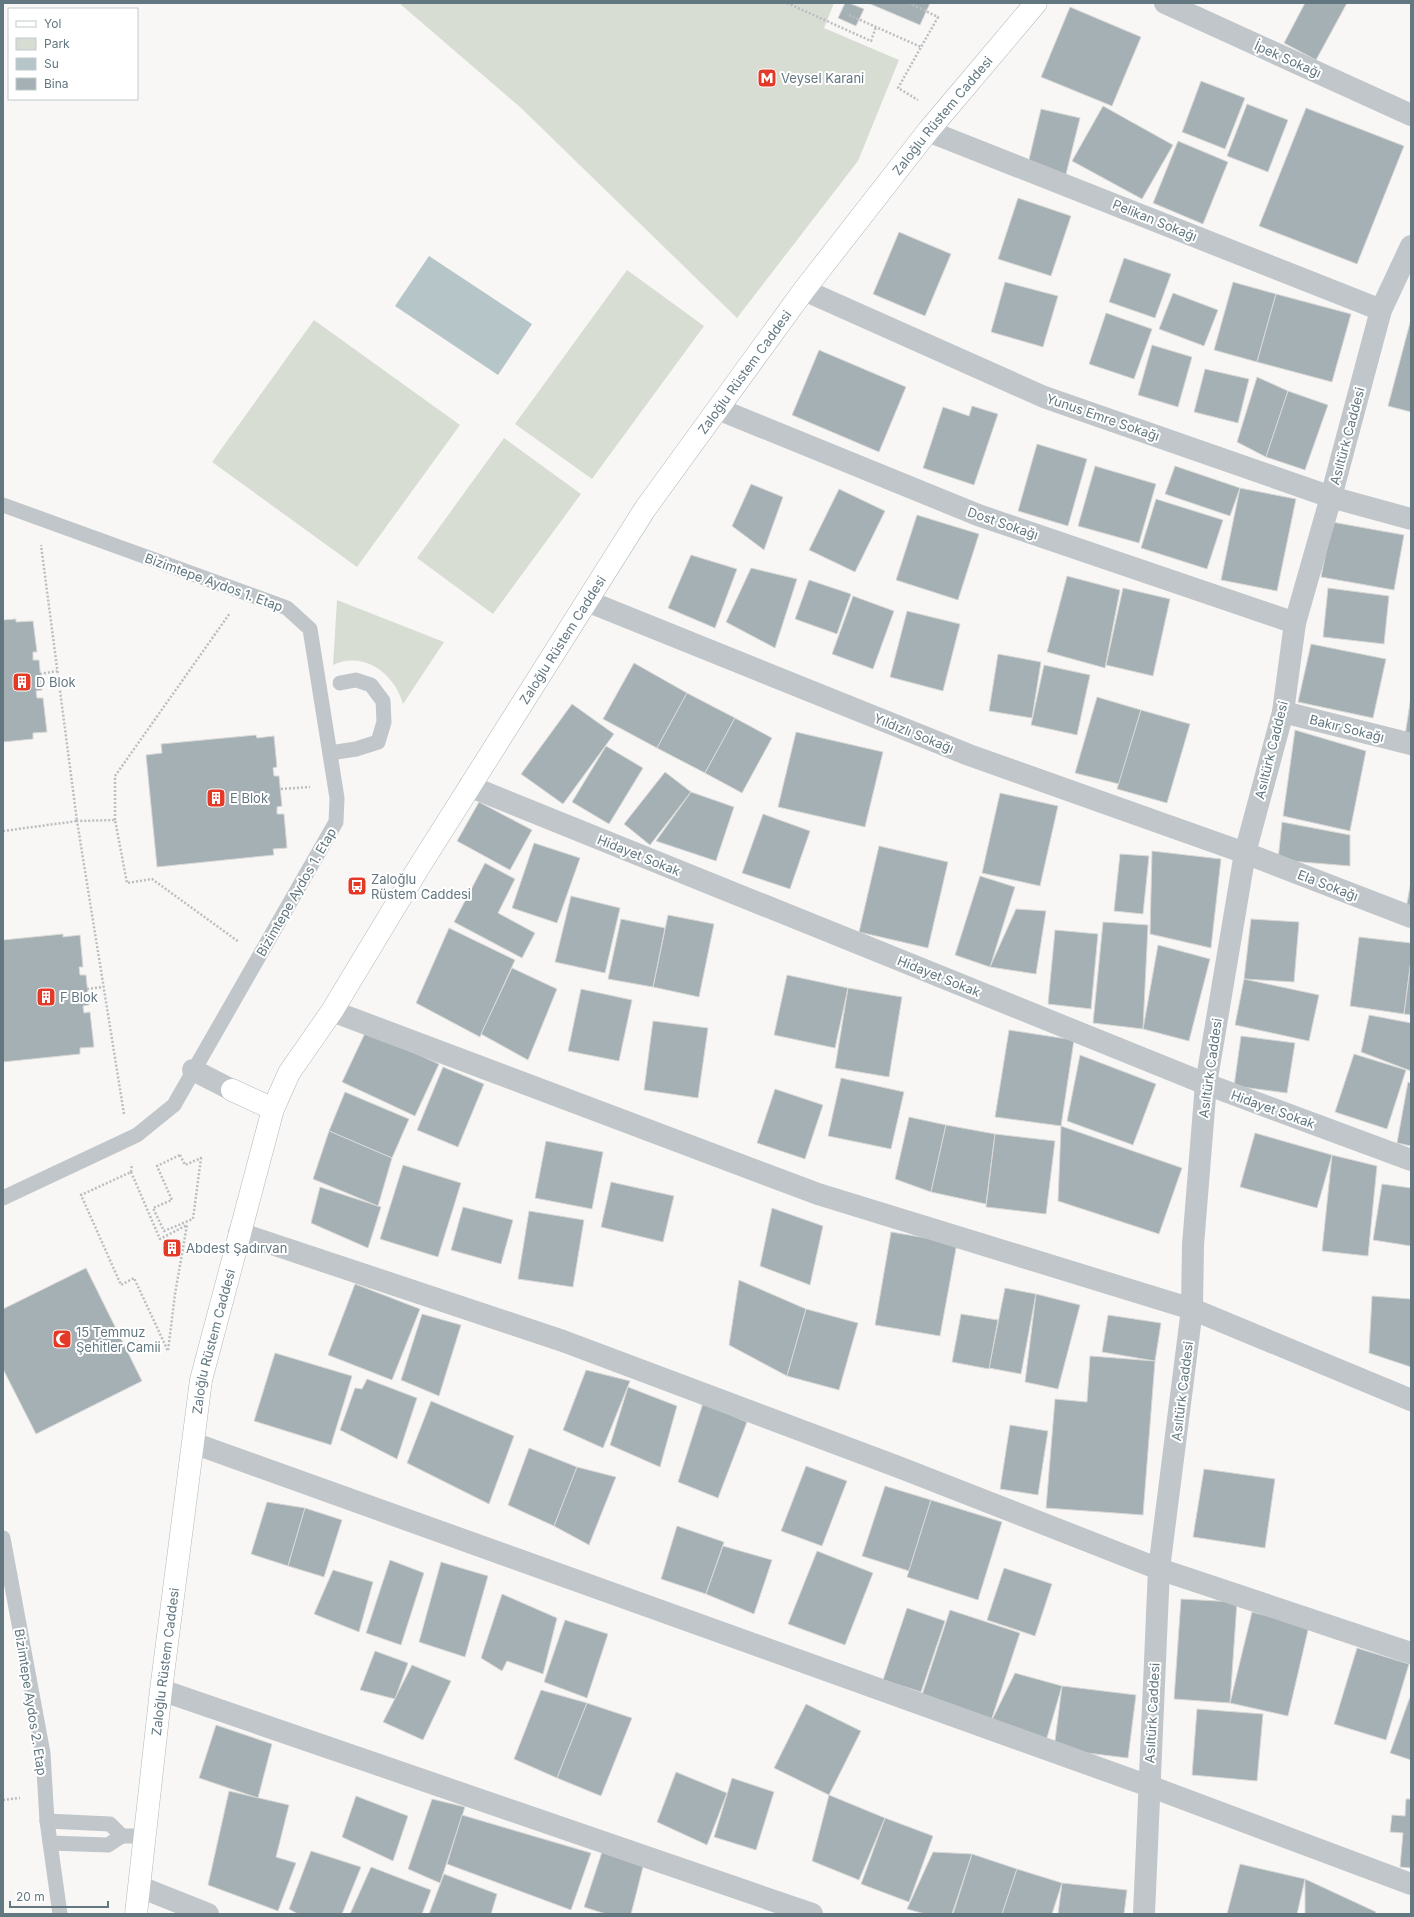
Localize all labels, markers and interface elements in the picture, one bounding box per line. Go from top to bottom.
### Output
legend [8,8,138,100]
text: Yol [44,16,61,31]
text: Park [44,36,70,51]
street label: İpek Sokağı [1252,37,1324,81]
street label: Zaloğlu Rüstem Caddesi [889,53,996,178]
text: Su [44,56,59,71]
metro station icon: Veysel Karani [756,67,778,89]
place label: Veysel Karani [781,70,864,86]
text: Bina [44,76,69,91]
street label: Pelikan Sokağı [1110,196,1200,244]
street label: Zaloğlu Rüstem Caddesi [694,307,795,437]
street label: Asıltürk Caddesi [1326,385,1368,487]
street label: Yunus Emre Sokağı [1044,390,1162,444]
street label: Dost Sokağı [966,503,1040,543]
street label: Bizimtepe Aydos 1. Etap [143,550,285,614]
street label: Zaloğlu Rüstem Caddesi [516,573,609,707]
building icon: D Blok [11,671,33,693]
place label: D Blok [36,674,76,690]
street label: Asıltürk Caddesi [1251,699,1291,801]
street label: Yıldızlı Sokağı [872,710,956,756]
street label: Bakır Sokağı [1308,711,1386,745]
building icon: E Blok [205,787,227,809]
place label: E Blok [230,790,268,806]
street label: Bizimtepe Aydos 1. Etap [253,825,339,959]
street label: Hidayet Sokak [595,831,683,879]
street label: Ela Sokağı [1295,866,1361,904]
place label: Zaloğlu Rüstem Caddesi [371,871,471,902]
bus stop icon: Zaloğlu Rüstem Caddesi [346,875,368,897]
street label: Hidayet Sokak [895,952,983,1000]
building icon: F Blok [35,986,57,1008]
place label: F Blok [60,989,98,1005]
street label: Asıltürk Caddesi [1195,1017,1225,1119]
street label: Hidayet Sokak [1229,1086,1317,1132]
building icon: Abdest Şadırvan [161,1237,183,1259]
place label: Abdest Şadırvan [186,1240,287,1256]
street label: Zaloğlu Rüstem Caddesi [189,1267,238,1415]
place label: 15 Temmuz Şehitler Camii [76,1324,161,1355]
mosque icon: 15 Temmuz Şehitler Camii [51,1328,73,1350]
street label: Asıltürk Caddesi [1168,1340,1196,1442]
street label: Zaloğlu Rüstem Caddesi [148,1587,182,1737]
street label: Bizimtepe Aydos 2. Etap [11,1627,51,1777]
street label: Asıltürk Caddesi [1141,1662,1163,1764]
scale bar [10,1883,108,1909]
text: 20 m [16,1889,45,1904]

